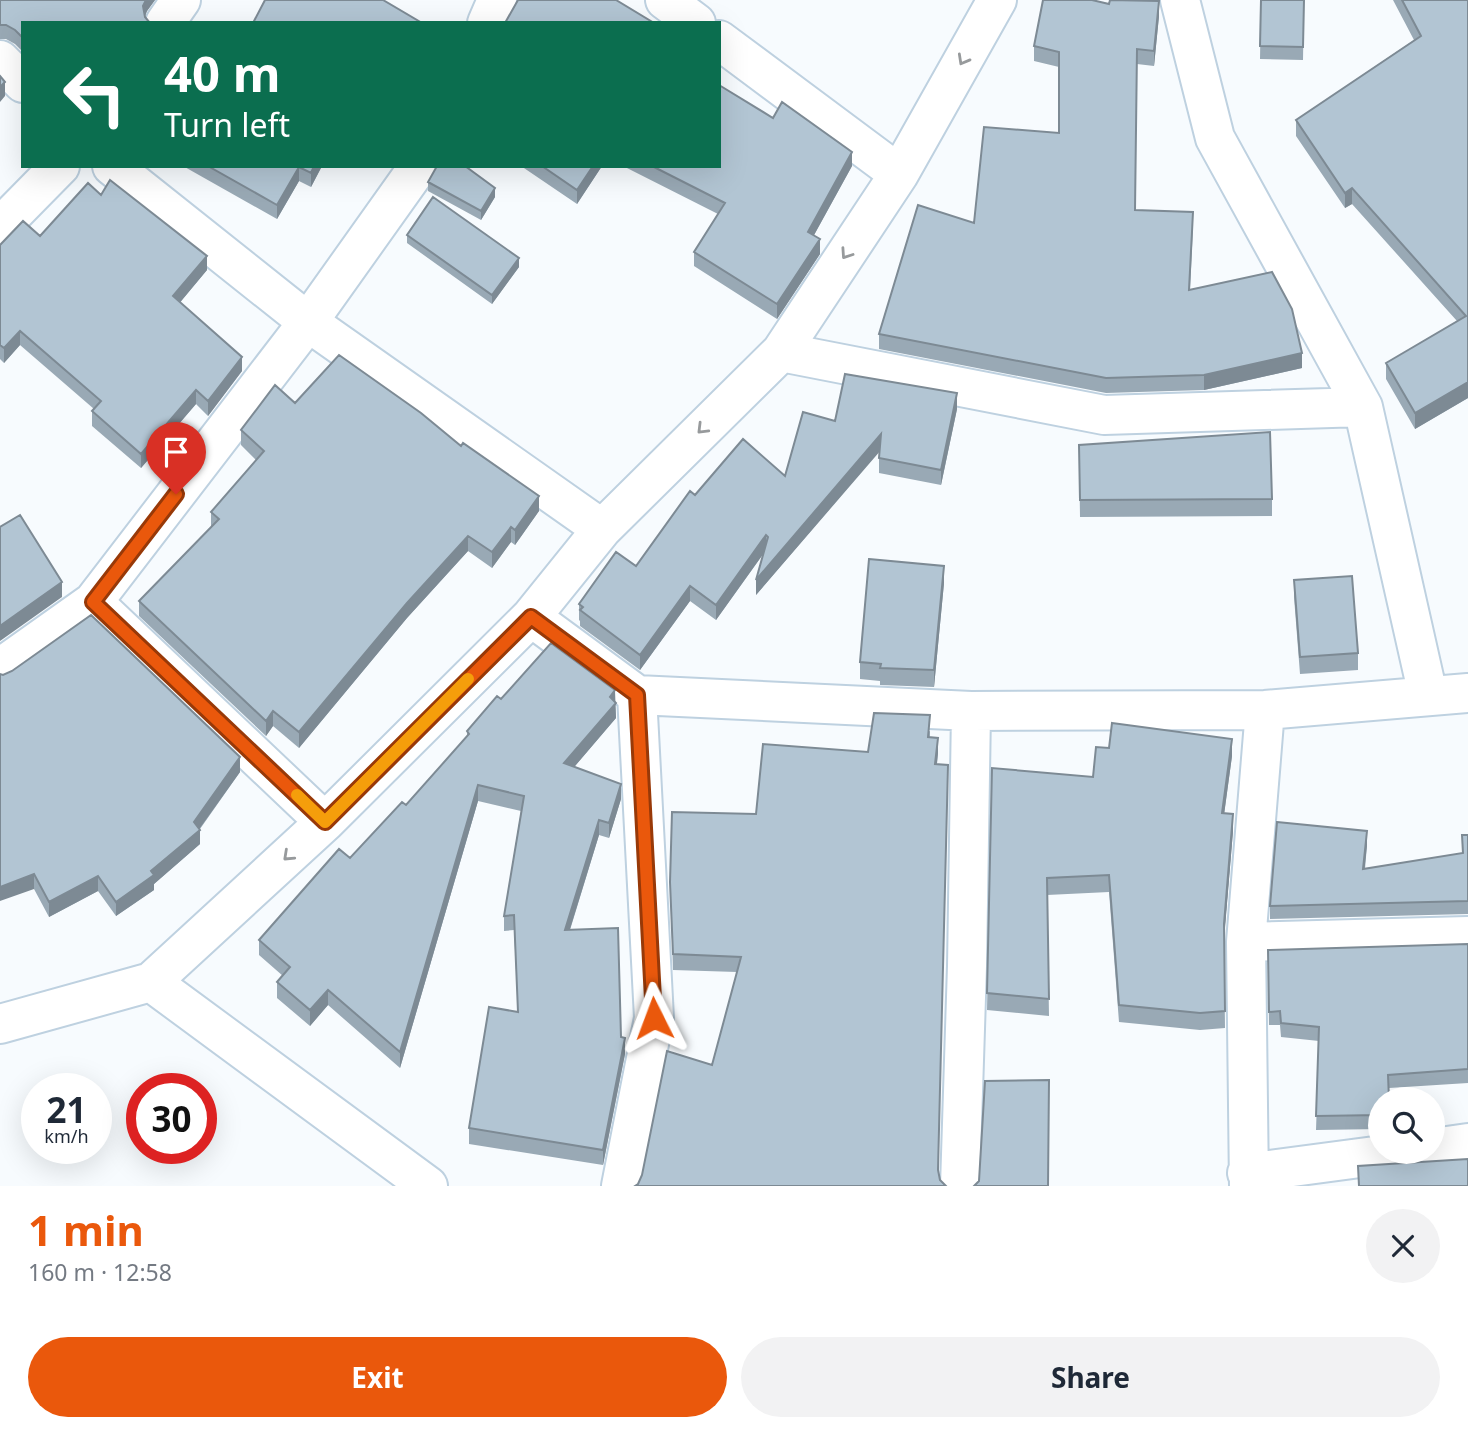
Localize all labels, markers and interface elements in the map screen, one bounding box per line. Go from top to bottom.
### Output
text: 40 m [164,40,281,106]
icon: left [49,49,140,140]
one-way arrow [958,52,971,65]
text: Turn left [164,103,290,146]
one-way arrow [841,246,854,259]
one-way arrow [698,421,711,434]
pin [146,422,206,494]
icon: arrive [157,433,195,471]
one-way arrow [283,847,296,860]
position arrow [617,981,691,1055]
speed limit sign: 30 [126,1073,217,1164]
text: 21 [46,1086,87,1133]
map controls [1368,1087,1445,1164]
button: search [1368,1087,1445,1164]
text: km/h [44,1124,89,1148]
text: 1 min [28,1201,144,1258]
button: close [1366,1209,1440,1283]
text: 160 m · 12:58 [28,1256,172,1288]
button: Exit [28,1337,727,1417]
button: Share [741,1337,1440,1417]

